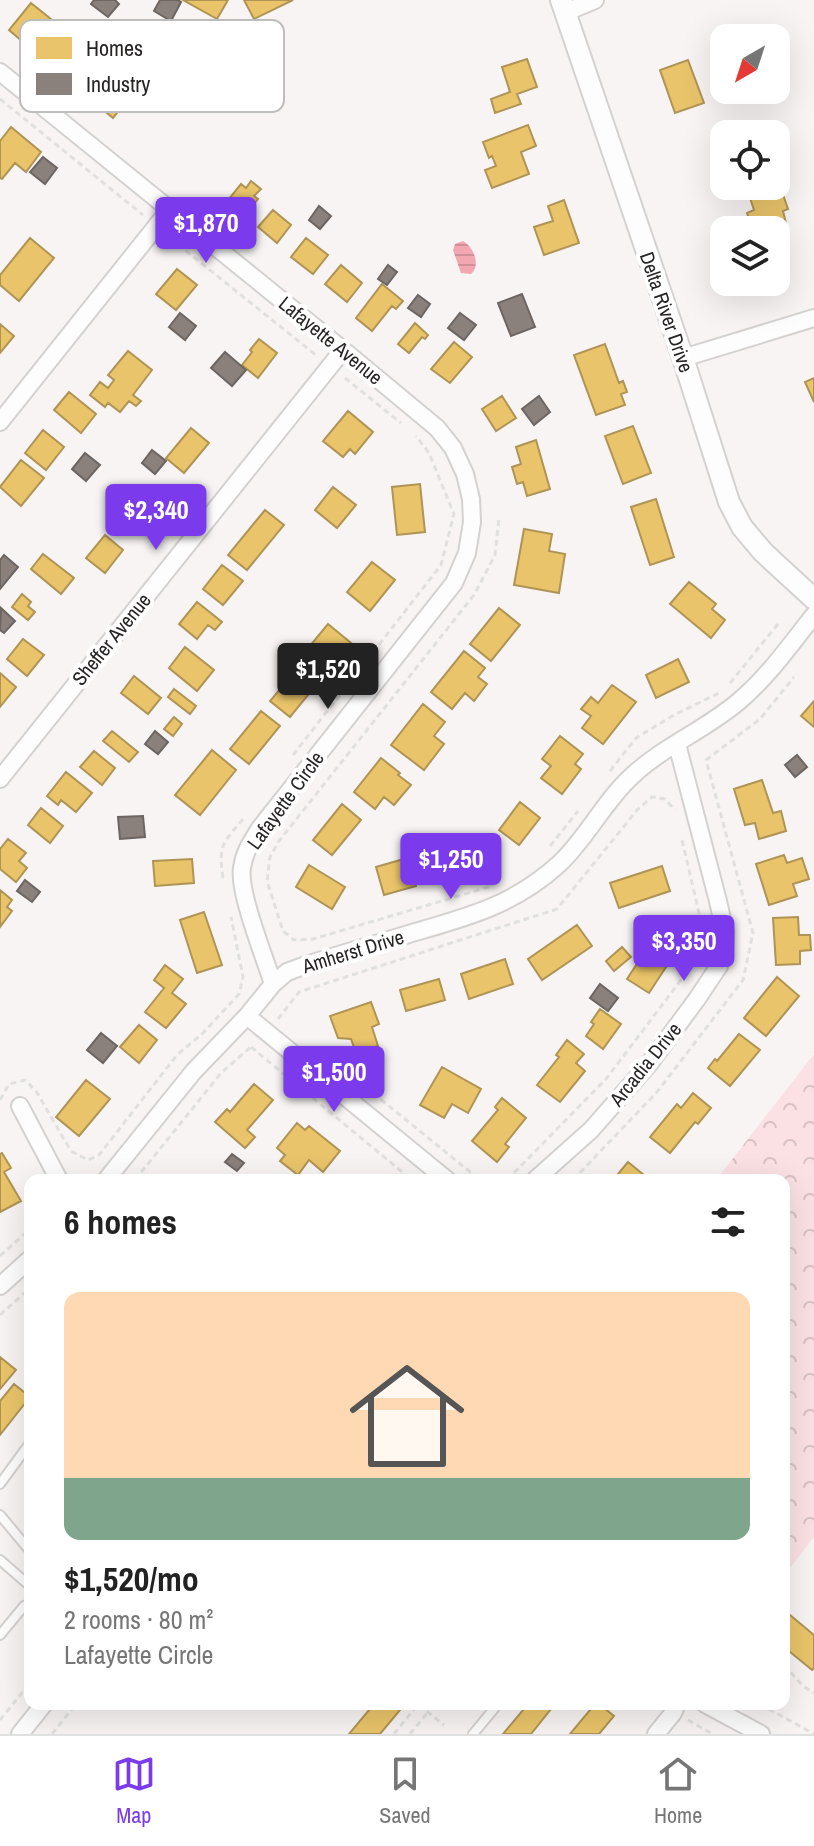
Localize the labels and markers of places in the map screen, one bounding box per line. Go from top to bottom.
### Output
pin: $1,870 [141,197,271,265]
pin: $2,340 [91,484,221,552]
pin: $1,520 [263,643,393,711]
pin: $1,250 [386,833,516,901]
pin: $3,350 [619,915,749,983]
pin: $1,500 [269,1046,399,1114]

